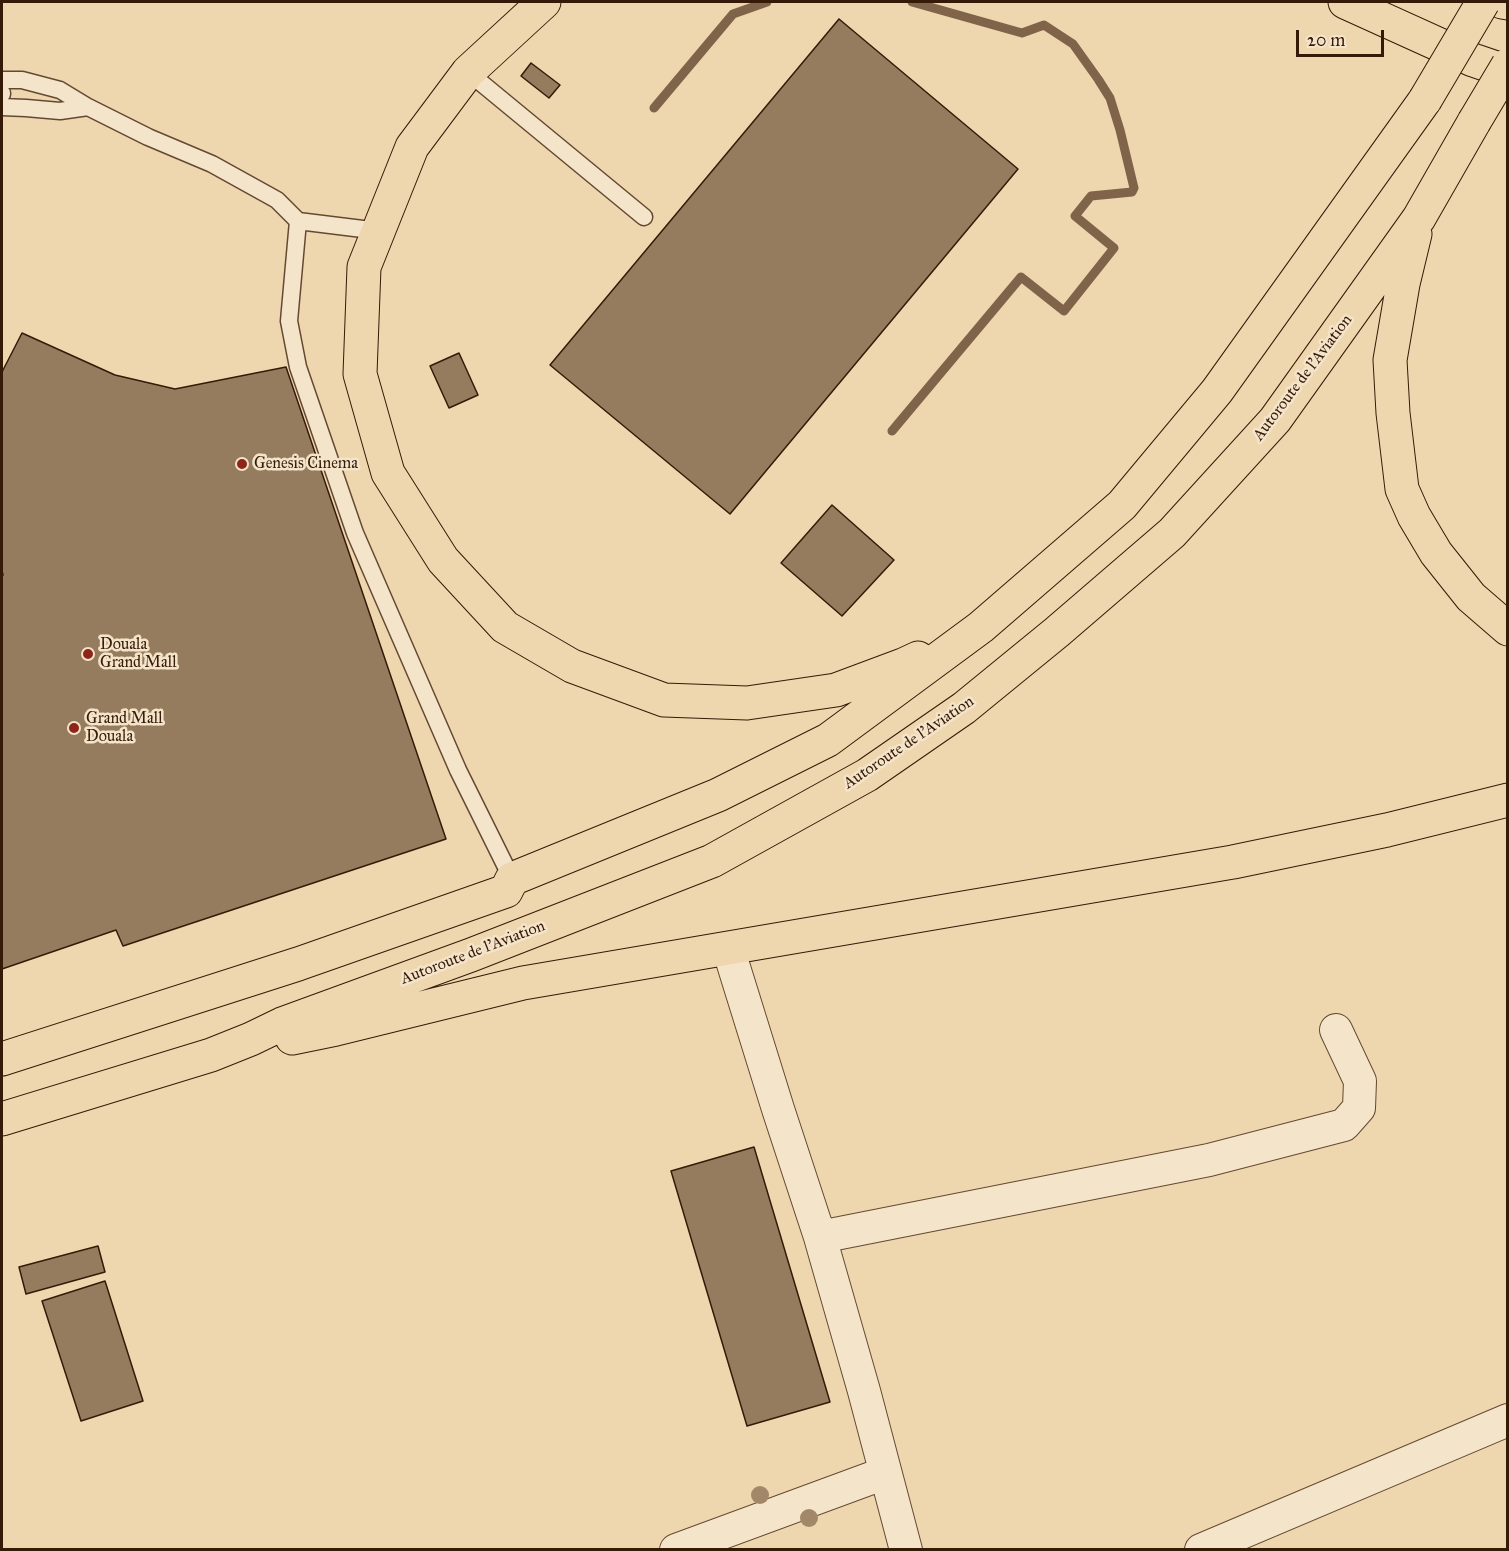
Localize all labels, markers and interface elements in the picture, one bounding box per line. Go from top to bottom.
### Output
scale bar [1299,18,1388,56]
text: 20 m [1307,29,1345,51]
street label: Autoroute de l'Aviation [1249,311,1357,445]
place label: Genesis Cinema [254,454,358,474]
marker: Genesis Cinema [235,457,249,471]
place label: Douala Grand Mall [100,635,176,673]
marker: Douala Grand Mall [81,647,95,661]
street label: Autoroute de l'Aviation [840,692,978,794]
place label: Grand Mall Douala [86,709,162,747]
marker: Grand Mall Douala [67,721,81,735]
street label: Autoroute de l'Aviation [398,917,548,989]

